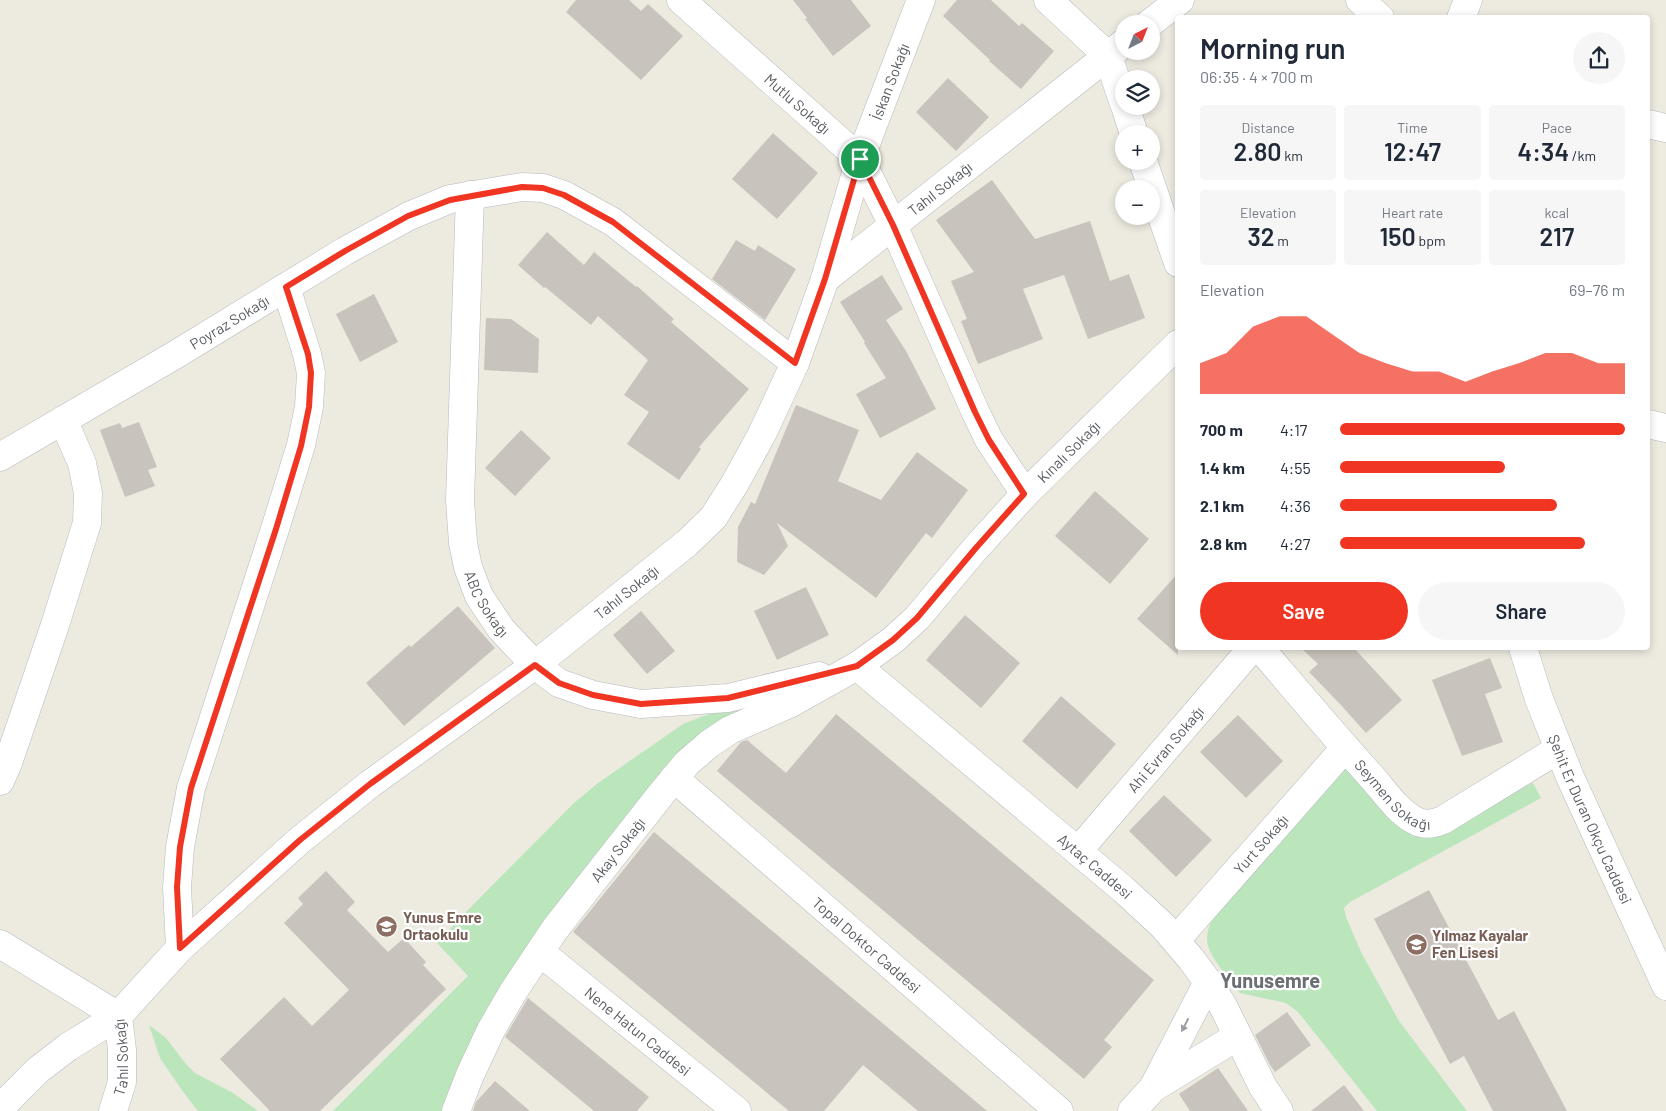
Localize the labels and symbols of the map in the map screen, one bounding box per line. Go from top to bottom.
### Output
north arrow [1115,15,1160,60]
street label: İskan Sokağı [867,41,913,122]
street label: Mutlu Sokağı [761,70,834,138]
pin [839,138,881,180]
street label: Tahıl Sokağı [904,158,975,219]
street label: Poyraz Sokağı [186,291,272,353]
street label: Kınalı Sokağı [1033,417,1104,486]
street label: Tahıl Sokağı [590,561,662,623]
street label: ABC Sokağı [461,568,513,641]
street label: Ahi Evran Sokağı [1123,703,1207,796]
street label: Şehit Er Duran Okçu Caddesi [1545,732,1636,907]
street label: Seymen Sokağı [1351,756,1431,833]
street label: Yurt Sokağı [1230,810,1292,877]
street label: Akay Sokağı [587,814,648,885]
street label: Aytaç Caddesi [1054,830,1136,902]
street label: Topal Doktor Caddesi [809,893,925,996]
place label: Yunus Emre Ortaokulu [403,908,482,943]
school or university icon: Yunus Emre Ortaokulu [375,914,399,938]
place label: Yılmaz Kayalar Fen Lisesi [1432,926,1529,961]
school or university icon: Yılmaz Kayalar Fen Lisesi [1404,932,1428,956]
district label: Yunusemre [1220,968,1320,992]
street label: Nene Hatun Caddesi [581,983,695,1079]
street label: Tahıl Sokağı [109,1018,131,1098]
one-way arrow [1181,1018,1189,1033]

